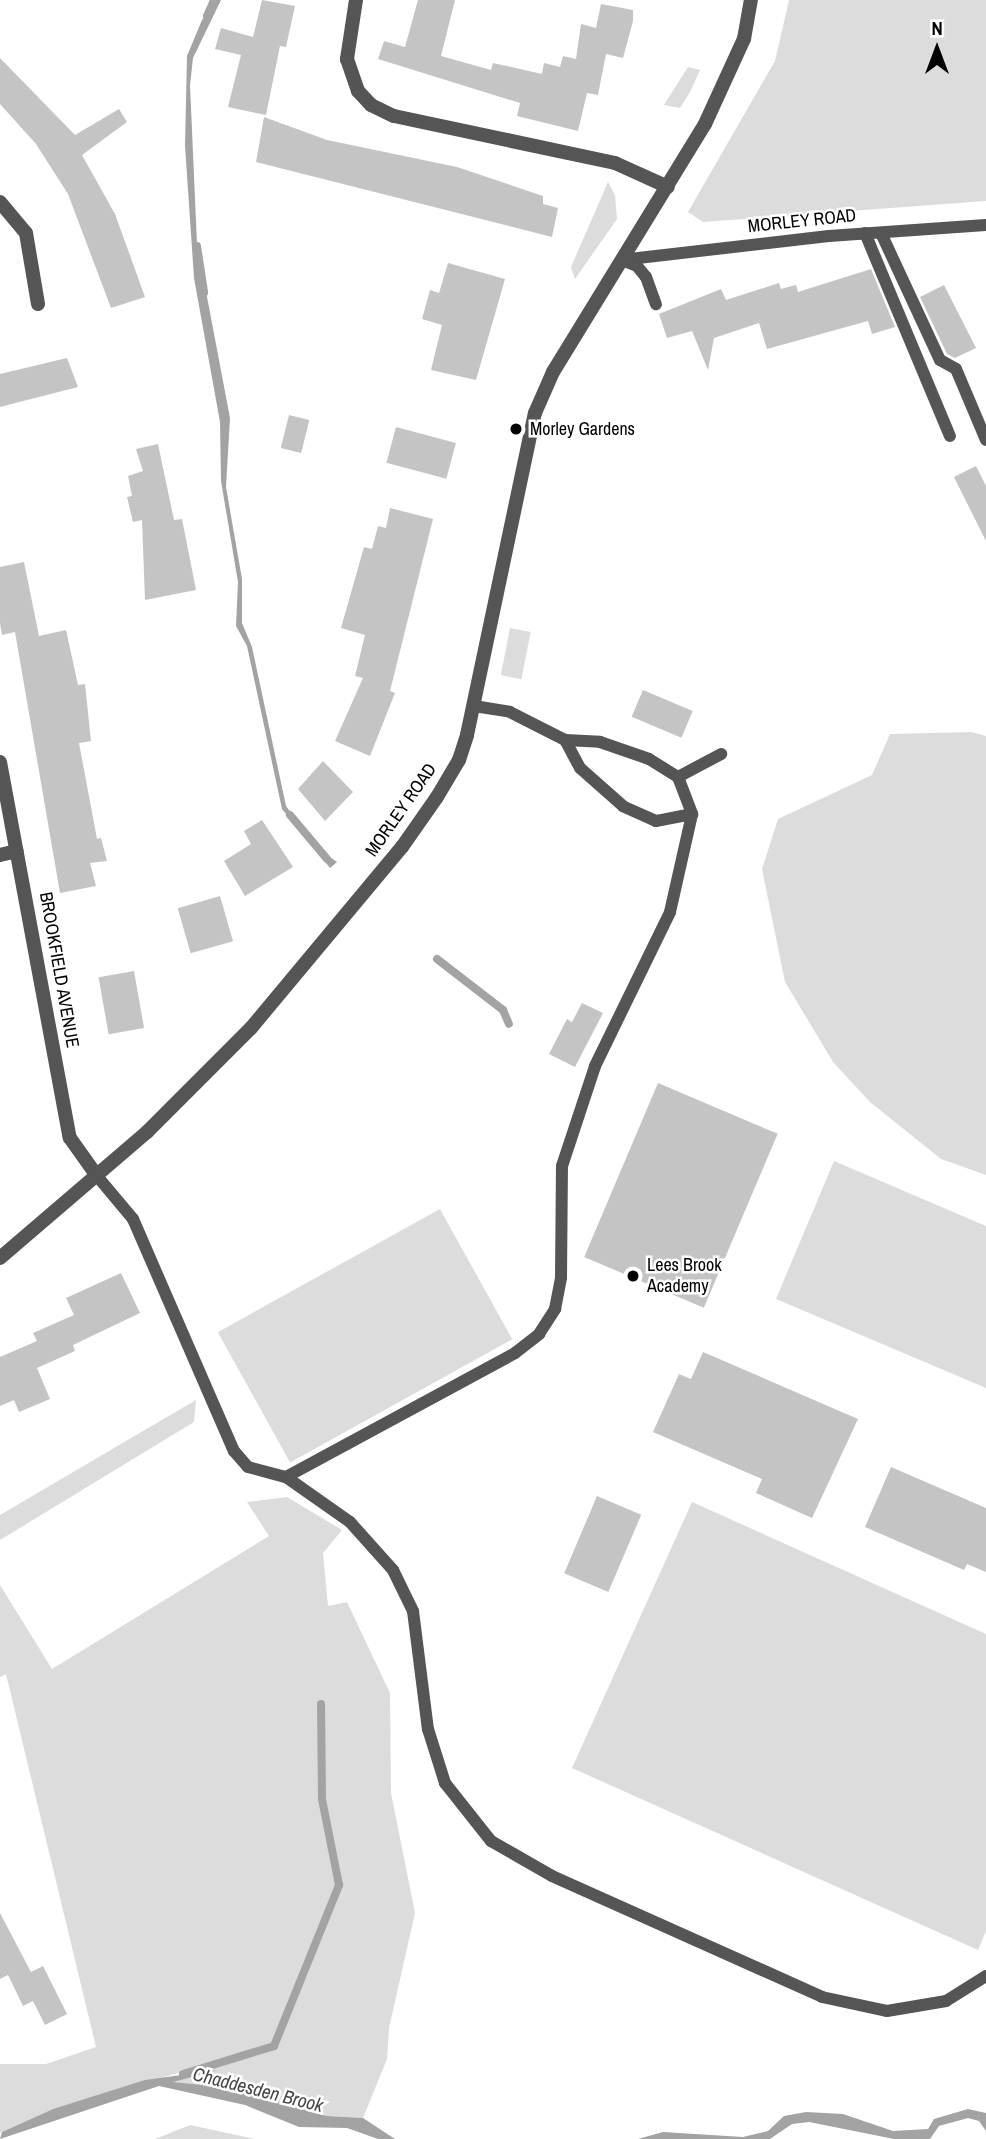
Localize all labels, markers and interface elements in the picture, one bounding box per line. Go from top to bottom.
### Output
north arrow [902,14,972,84]
text: N [931,15,943,41]
street label: MORLEY ROAD [747,205,857,237]
place label: Morley Gardens [530,418,635,440]
marker: Morley Gardens [508,421,524,437]
street label: MORLEY ROAD [361,759,441,861]
street label: BROOKFIELD AVENUE [35,890,83,1050]
place label: Lees Brook Academy [647,1255,722,1298]
marker: Lees Brook Academy [625,1268,641,1284]
water label: Chaddesden Brook [191,2063,325,2117]

